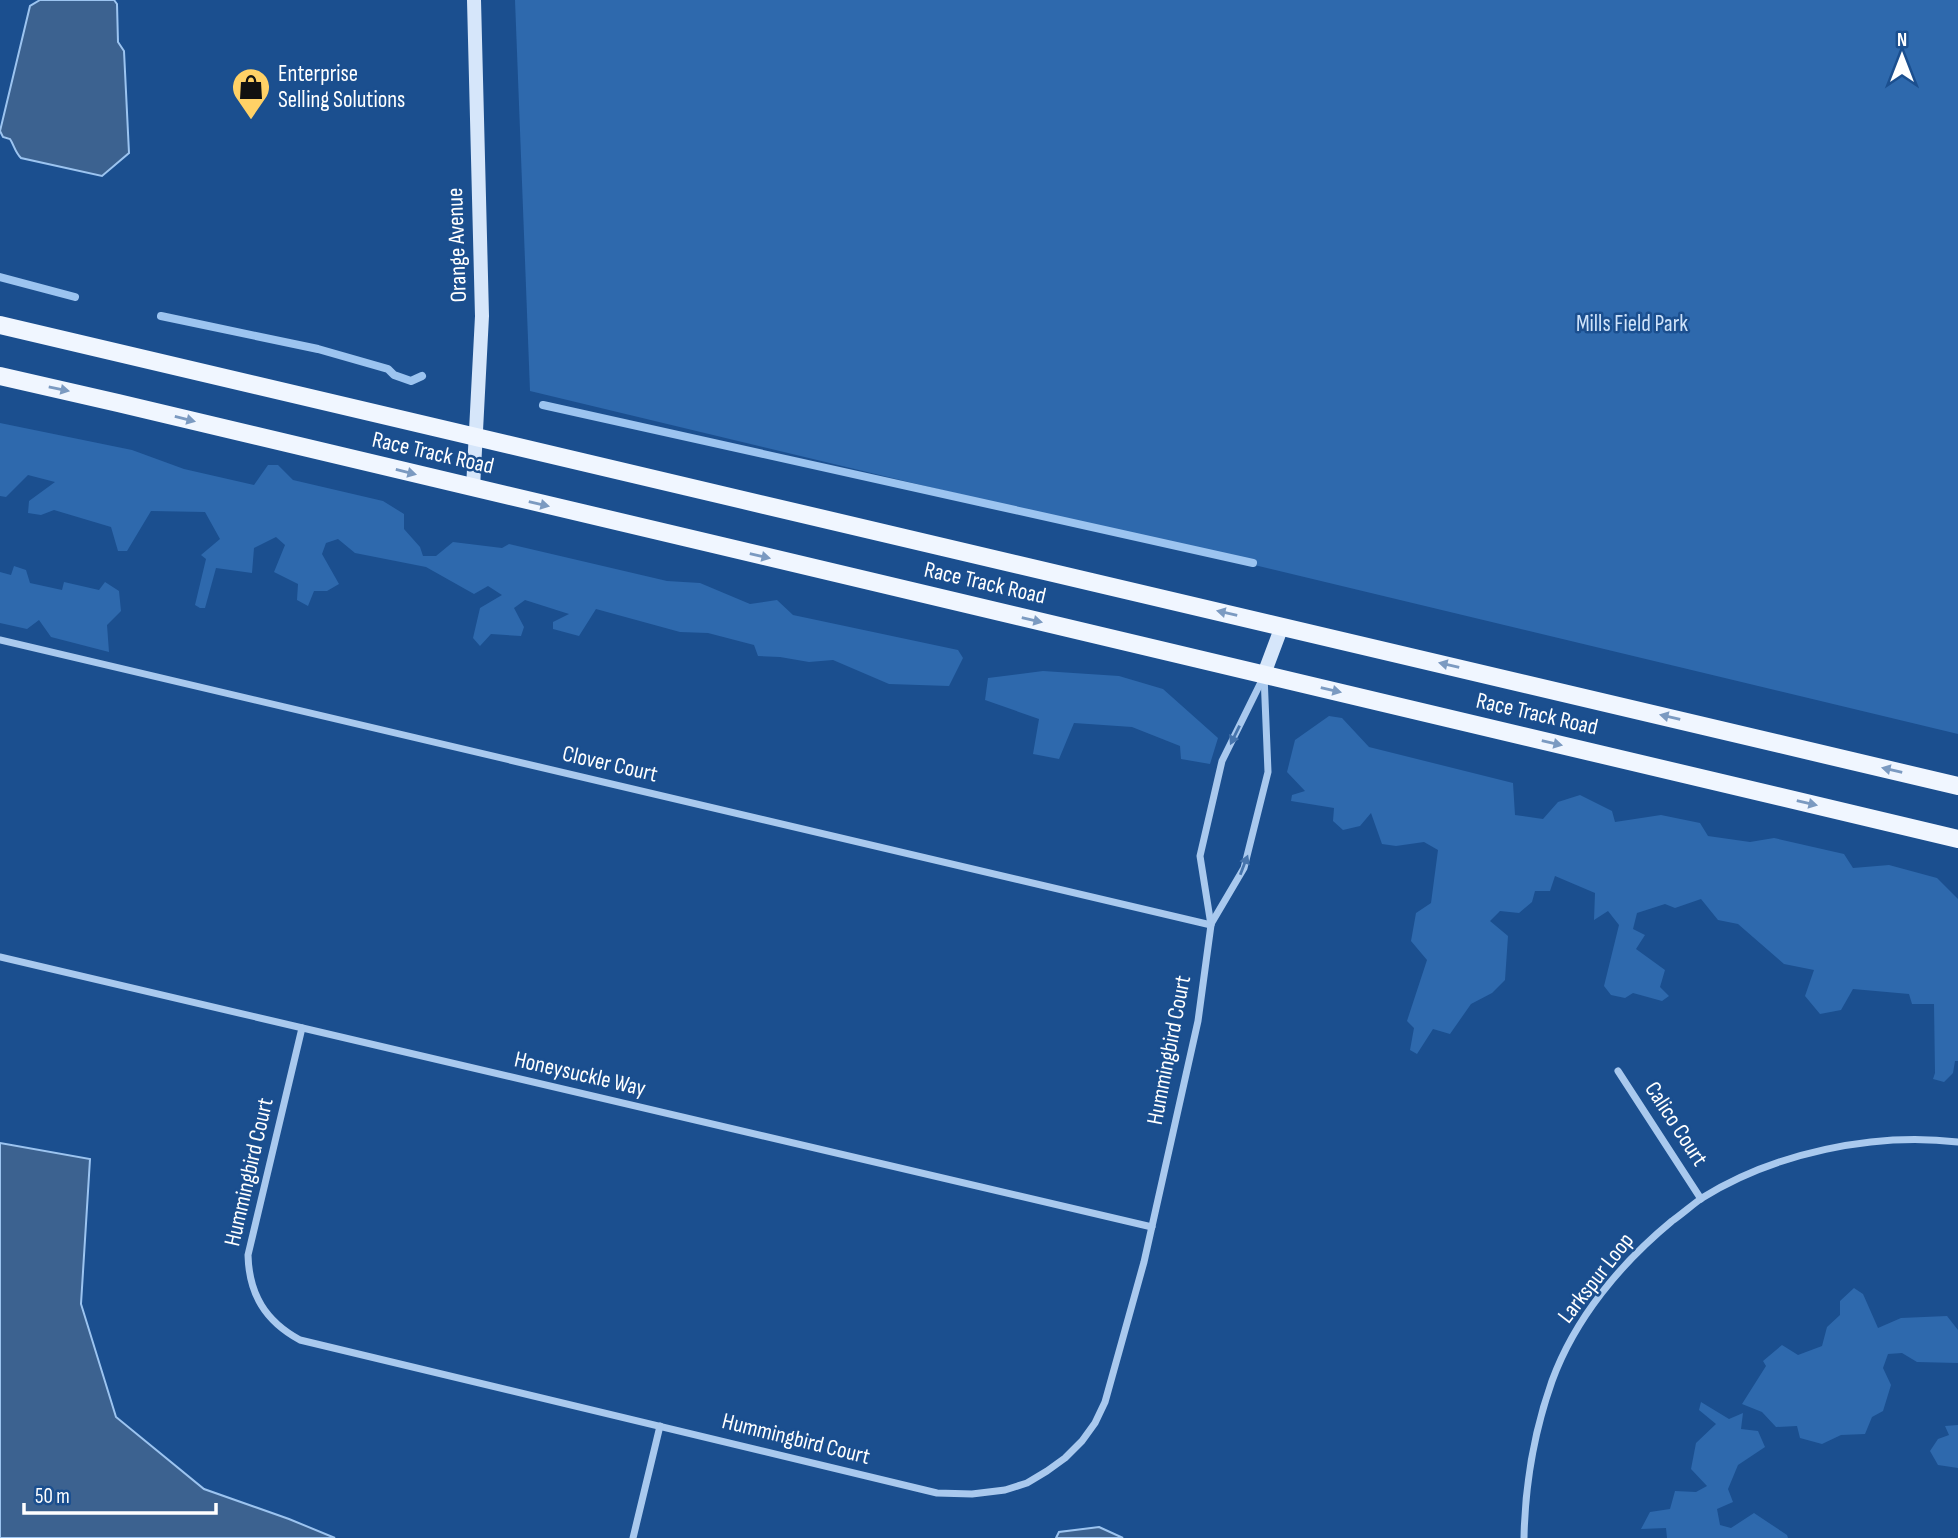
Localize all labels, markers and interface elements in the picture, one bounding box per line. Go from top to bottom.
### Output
north arrow [1867,21,1937,91]
text: N [1897,29,1907,52]
place label: Enterprise Selling Solutions [278,60,405,114]
shop icon: Enterprise Selling Solutions [230,66,272,121]
street label: Orange Avenue [441,187,473,303]
park label: Mills Field Park [1576,310,1688,338]
one-way arrow [48,384,70,395]
one-way arrow [174,414,196,425]
street label: Race Track Road [369,425,497,481]
one-way arrow [395,467,417,478]
one-way arrow [528,498,550,509]
one-way arrow [750,550,772,561]
street label: Race Track Road [921,555,1049,611]
one-way arrow [1216,607,1238,618]
one-way arrow [1021,614,1043,625]
one-way arrow [1438,659,1460,670]
one-way arrow [1320,685,1342,696]
street label: Race Track Road [1473,686,1601,742]
one-way arrow [1659,712,1681,723]
one-way arrow [1229,725,1240,746]
one-way arrow [1541,738,1563,749]
street label: Clover Court [560,739,660,789]
one-way arrow [1881,764,1903,775]
one-way arrow [1796,798,1818,809]
one-way arrow [1238,855,1249,876]
street label: Hummingbird Court [1141,973,1197,1127]
street label: Honeysuckle Way [512,1045,649,1103]
street label: Calico Court [1638,1077,1714,1171]
street label: Hummingbird Court [218,1095,280,1249]
street label: Larkspur Loop [1552,1227,1640,1329]
street label: Hummingbird Court [719,1407,873,1471]
scale bar [24,1472,217,1516]
text: 50 m [35,1484,70,1509]

